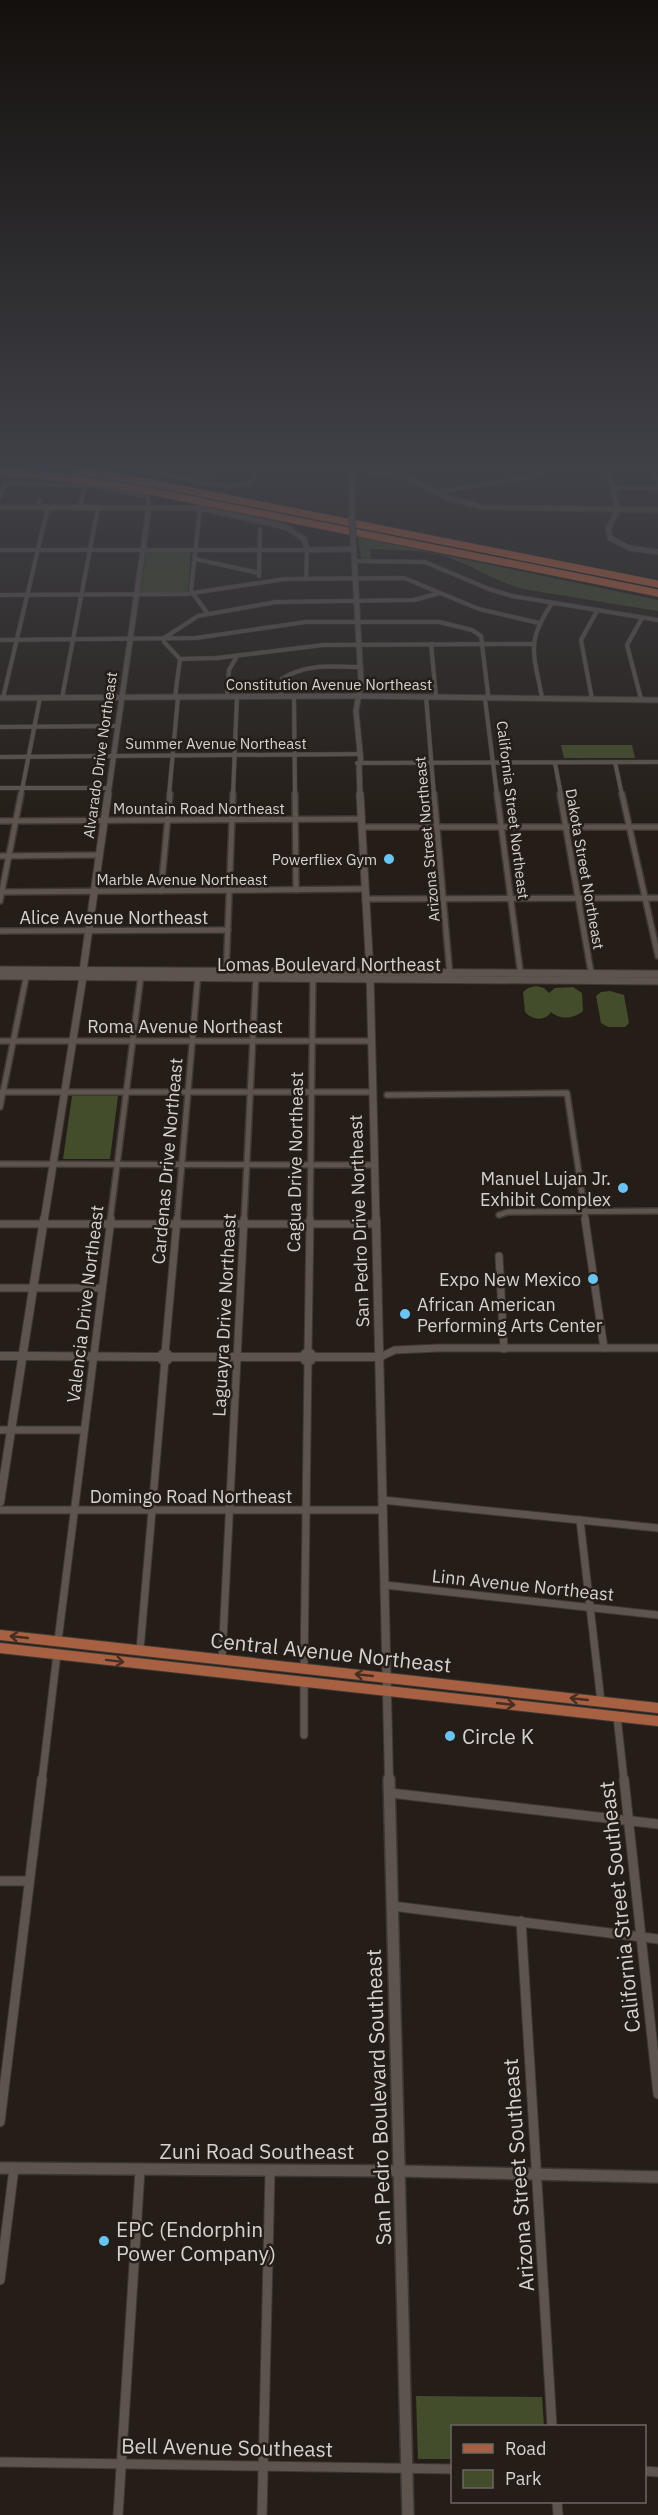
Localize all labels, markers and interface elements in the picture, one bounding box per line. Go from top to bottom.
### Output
street label: Alvarado Drive Northeast [79,670,121,840]
street label: Constitution Avenue Northeast [226,675,432,694]
street label: California Street Northeast [493,720,533,900]
street label: Summer Avenue Northeast [125,734,307,753]
street label: Arizona Street Northeast [410,756,444,922]
street label: Dakota Street Northeast [562,787,608,951]
street label: Mountain Road Northeast [113,799,285,818]
place label: Powerfliex Gym [272,850,377,869]
marker: Powerfliex Gym [382,852,396,866]
street label: Marble Avenue Northeast [97,870,267,889]
street label: Alice Avenue Northeast [20,906,208,929]
street label: Lomas Boulevard Northeast [217,953,441,976]
street label: Roma Avenue Northeast [87,1015,283,1038]
street label: Cardenas Drive Northeast [147,1057,187,1265]
street label: Cagua Drive Northeast [282,1071,308,1253]
street label: San Pedro Drive Northeast [344,1114,374,1328]
place label: Manuel Lujan Jr. Exhibit Complex [480,1167,611,1211]
marker: Manuel Lujan Jr. Exhibit Complex [616,1181,630,1195]
street label: Valencia Drive Northeast [61,1204,109,1404]
street label: Laguayra Drive Northeast [207,1213,241,1417]
place label: Expo New Mexico [439,1268,581,1291]
marker: Expo New Mexico [586,1272,600,1286]
place label: African American Performing Arts Center [417,1293,603,1337]
marker: African American Performing Arts Center [398,1307,412,1321]
street label: Domingo Road Northeast [90,1485,292,1508]
street label: Linn Avenue Northeast [431,1564,615,1606]
street label: Central Avenue Northeast [209,1625,453,1679]
one-way arrow [10,1631,30,1642]
one-way arrow [105,1656,125,1667]
one-way arrow [355,1669,375,1680]
one-way arrow [570,1693,589,1704]
one-way arrow [495,1699,515,1710]
place label: Circle K [462,1722,534,1750]
marker: Circle K [443,1729,457,1743]
street label: California Street Southeast [592,1780,646,2034]
street label: San Pedro Boulevard Southeast [359,1948,397,2246]
street label: Arizona Street Southeast [496,2057,540,2293]
street label: Zuni Road Southeast [160,2137,354,2165]
place label: EPC (Endorphin Power Company) [116,2215,276,2267]
marker: EPC (Endorphin Power Company) [97,2234,111,2248]
legend [451,2425,646,2503]
street label: Bell Avenue Southeast [121,2431,333,2463]
text: Road [505,2437,546,2460]
text: Park [505,2467,542,2490]

